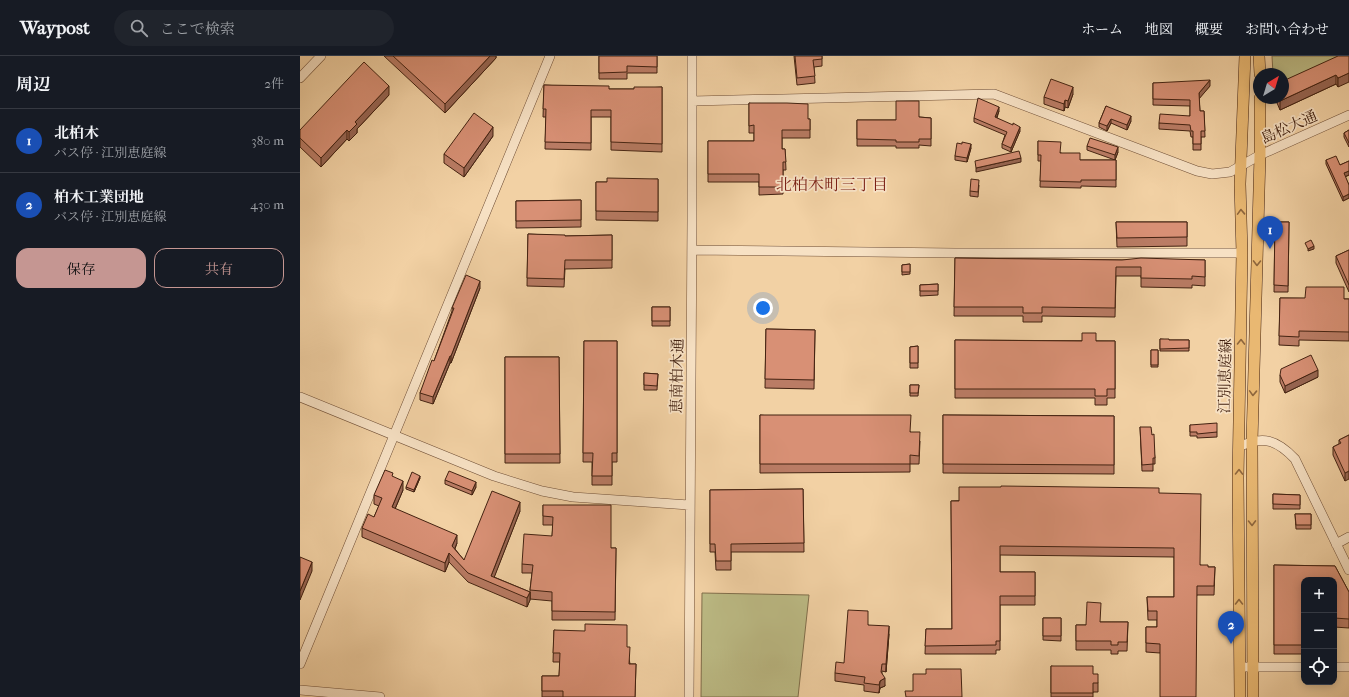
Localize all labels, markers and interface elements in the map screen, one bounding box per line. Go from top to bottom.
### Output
search box [114,10,394,46]
text: Waypost [20,17,90,39]
icon: search [128,17,150,39]
text: ここで検索 [160,20,235,38]
text: ホーム [1081,21,1123,38]
text: 地図 [1145,21,1173,38]
text: 概要 [1195,21,1223,38]
text: お問い合わせ [1245,21,1329,38]
north arrow [1253,68,1289,104]
text: 周辺 [16,74,50,94]
text: 2件 [264,76,284,91]
street label: 島松大通 [1258,107,1320,147]
text: 北柏木 [54,124,99,142]
text: 1 [27,133,31,148]
text: 380 m [251,133,284,148]
text: バス停 · 江別恵庭線 [54,145,166,160]
district label: 北柏木町三丁目 [776,175,888,194]
text: 柏木工業団地 [54,188,144,206]
text: 2 [26,197,32,212]
text: 430 m [250,197,284,212]
text: バス停 · 江別恵庭線 [54,209,166,224]
one-way arrow [1237,209,1245,215]
pin: 1 [1257,216,1283,249]
button: 保存 [16,248,146,288]
button: 共有 [154,248,284,288]
one-way arrow [1253,260,1261,266]
your location [753,298,773,318]
street label: 恵南柏木通 [667,338,687,414]
street label: 江別恵庭線 [1215,338,1235,414]
one-way arrow [1237,339,1245,345]
one-way arrow [1249,390,1258,396]
one-way arrow [1234,469,1243,475]
one-way arrow [1248,520,1256,526]
map controls [1301,577,1337,685]
button: + [1301,577,1337,613]
one-way arrow [1235,599,1243,605]
pin: 2 [1218,611,1244,644]
button: − [1301,613,1337,649]
button: locate [1301,649,1337,685]

